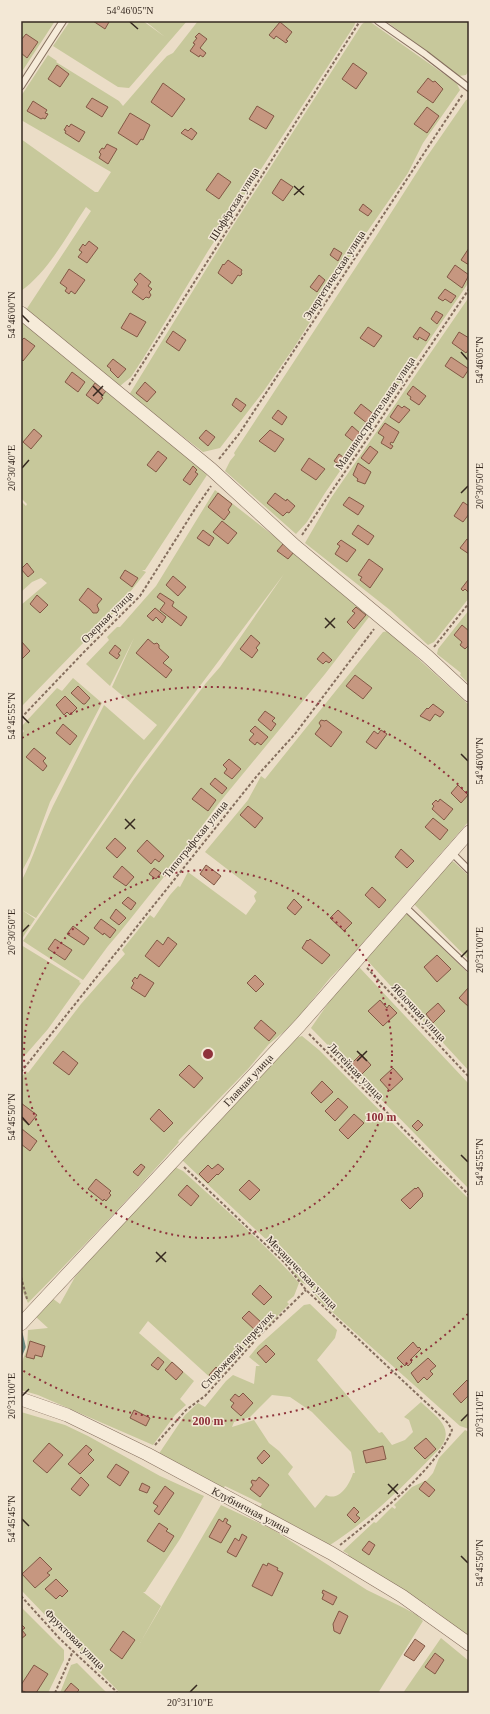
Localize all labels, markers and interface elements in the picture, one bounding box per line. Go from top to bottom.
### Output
text: 54°46'05"N [106,5,154,16]
street label: Шофёрская улица [207,165,261,243]
street label: Энергетическая улица [301,228,367,322]
text: 54°46'00"N [6,291,17,339]
text: 54°46'05"N [474,336,485,384]
street label: Машиностроительная улица [333,354,417,472]
text: 20°30'40"E [6,445,17,491]
text: 20°30'50"E [474,463,485,509]
street label: Озерная улица [79,588,136,645]
text: 54°45'55"N [6,692,17,740]
text: 54°46'00"N [474,737,485,785]
street label: Типографская улица [160,798,230,880]
text: 20°30'50"E [6,909,17,955]
text: 20°31'00"E [474,927,485,973]
street label: Яблочная улица [389,981,449,1043]
street label: Литейная улица [326,1040,386,1102]
centre of rings [201,1047,215,1061]
street label: Главная улица [221,1051,275,1109]
text: 54°45'50"N [6,1093,17,1141]
text: 100 m [366,1110,397,1124]
text: 54°45'55"N [474,1138,485,1186]
street label: Механическая улица [264,1233,340,1311]
street label: Сторожевой переулок [198,1308,277,1391]
text: 20°31'00"E [6,1373,17,1419]
text: 20°31'10"E [474,1391,485,1437]
text: 200 m [193,1414,224,1428]
street label: Клубничная улица [210,1484,292,1536]
text: 54°45'45"N [6,1495,17,1543]
text: 54°45'50"N [474,1539,485,1587]
street label: Фруктовая улица [43,1607,108,1672]
text: 20°31'10"E [167,1697,213,1708]

